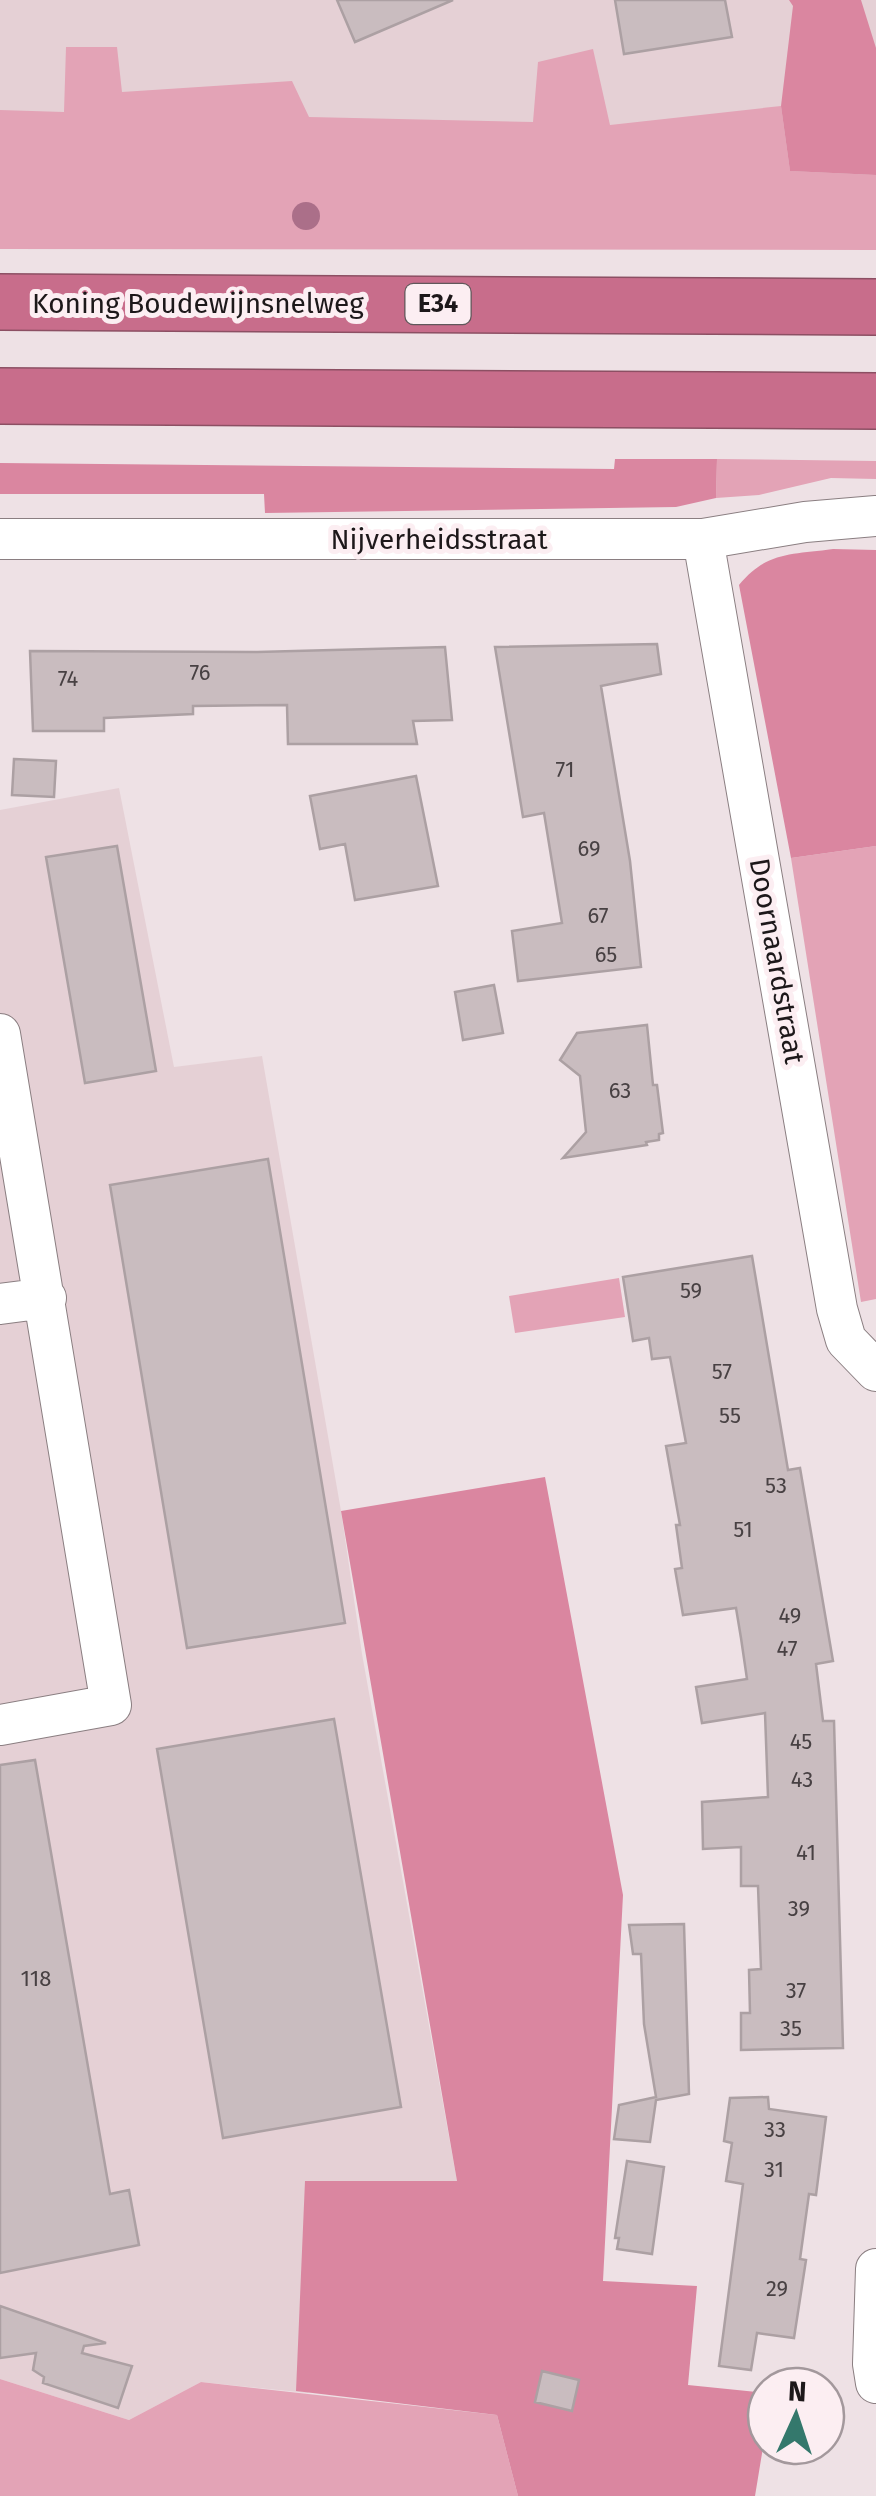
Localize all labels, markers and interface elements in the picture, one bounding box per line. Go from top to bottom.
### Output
road number: E34 [406,284,470,324]
street label: Koning Boudewijnsnelweg [32,287,364,320]
street label: Nijverheidsstraat [330,523,548,556]
house number: 76 [190,659,211,686]
house number: 74 [58,665,79,692]
house number: 71 [556,756,574,783]
house number: 69 [578,835,600,862]
street label: Doornaardstraat [743,855,812,1067]
house number: 67 [588,902,609,929]
house number: 65 [595,941,617,968]
house number: 63 [609,1077,631,1104]
house number: 59 [680,1277,702,1304]
house number: 57 [712,1358,732,1385]
house number: 55 [719,1402,741,1429]
house number: 53 [765,1472,787,1499]
house number: 51 [733,1516,753,1543]
house number: 49 [779,1602,801,1629]
house number: 47 [777,1635,798,1662]
house number: 45 [790,1728,812,1755]
house number: 43 [791,1766,813,1793]
house number: 41 [796,1839,816,1866]
house number: 39 [788,1895,810,1922]
house number: 118 [21,1965,51,1992]
house number: 37 [786,1977,807,2004]
house number: 35 [780,2015,802,2042]
house number: 33 [764,2116,786,2143]
house number: 31 [764,2156,784,2183]
house number: 29 [766,2275,788,2302]
north arrow [746,2366,846,2466]
text: N [787,2375,807,2408]

